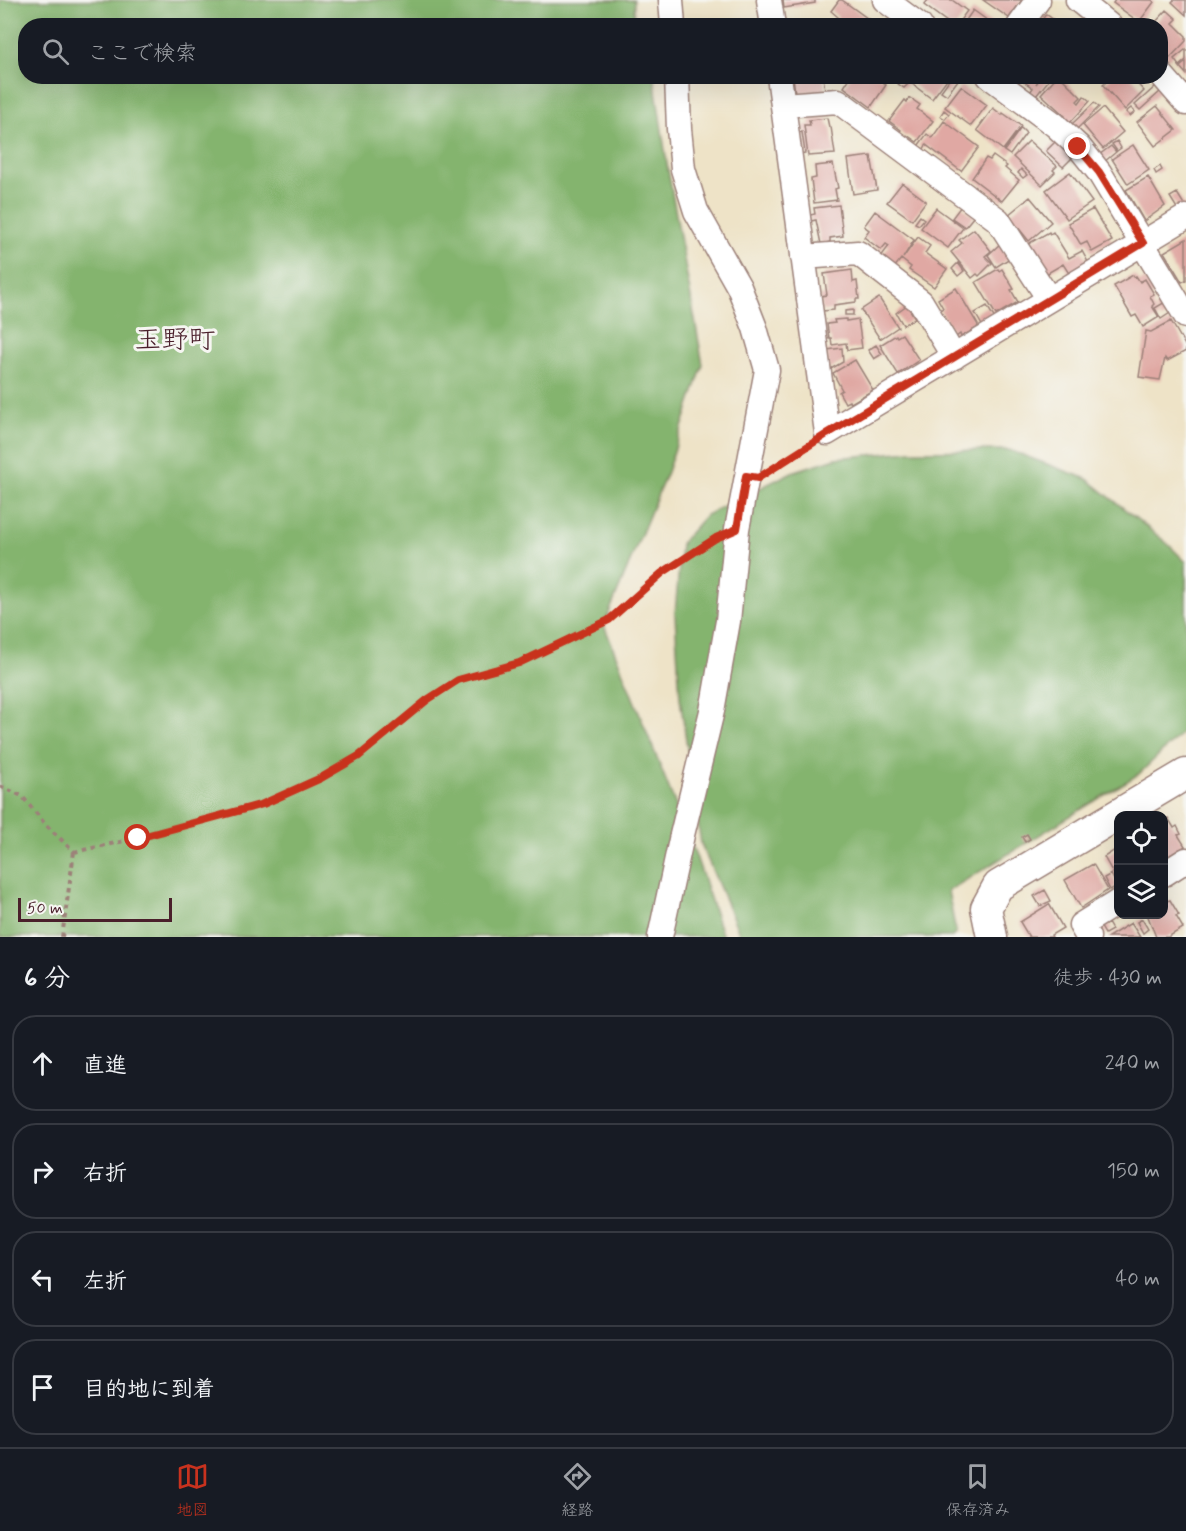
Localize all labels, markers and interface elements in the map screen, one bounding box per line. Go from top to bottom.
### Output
search box [18,18,1168,84]
icon: search [39,35,72,68]
text: ここで検索 [87,40,197,68]
route end [1064,133,1090,159]
district label: 玉野町 [135,323,216,358]
map controls [1114,811,1168,919]
button: locate [1114,811,1168,865]
route start [124,824,150,850]
button: layers [1114,865,1168,919]
scale bar [18,895,172,922]
text: 50 m [27,898,63,919]
text: 6 分 [24,962,70,996]
text: 徒歩 · 430 m [1053,965,1162,992]
icon: ahead [26,1047,59,1080]
text: 240 m [1105,1050,1160,1077]
text: 直進 [83,1052,127,1080]
icon: right [26,1155,59,1188]
text: 150 m [1107,1158,1160,1185]
text: 右折 [83,1160,127,1188]
icon: left [26,1263,59,1296]
text: 40 m [1116,1266,1160,1293]
text: 左折 [83,1268,127,1296]
icon: arrive [26,1371,59,1404]
text: 目的地に到着 [83,1376,215,1404]
tab: 地図 [176,1460,209,1521]
tab: 経路 [561,1460,594,1521]
tab: 保存済み [946,1460,1010,1521]

